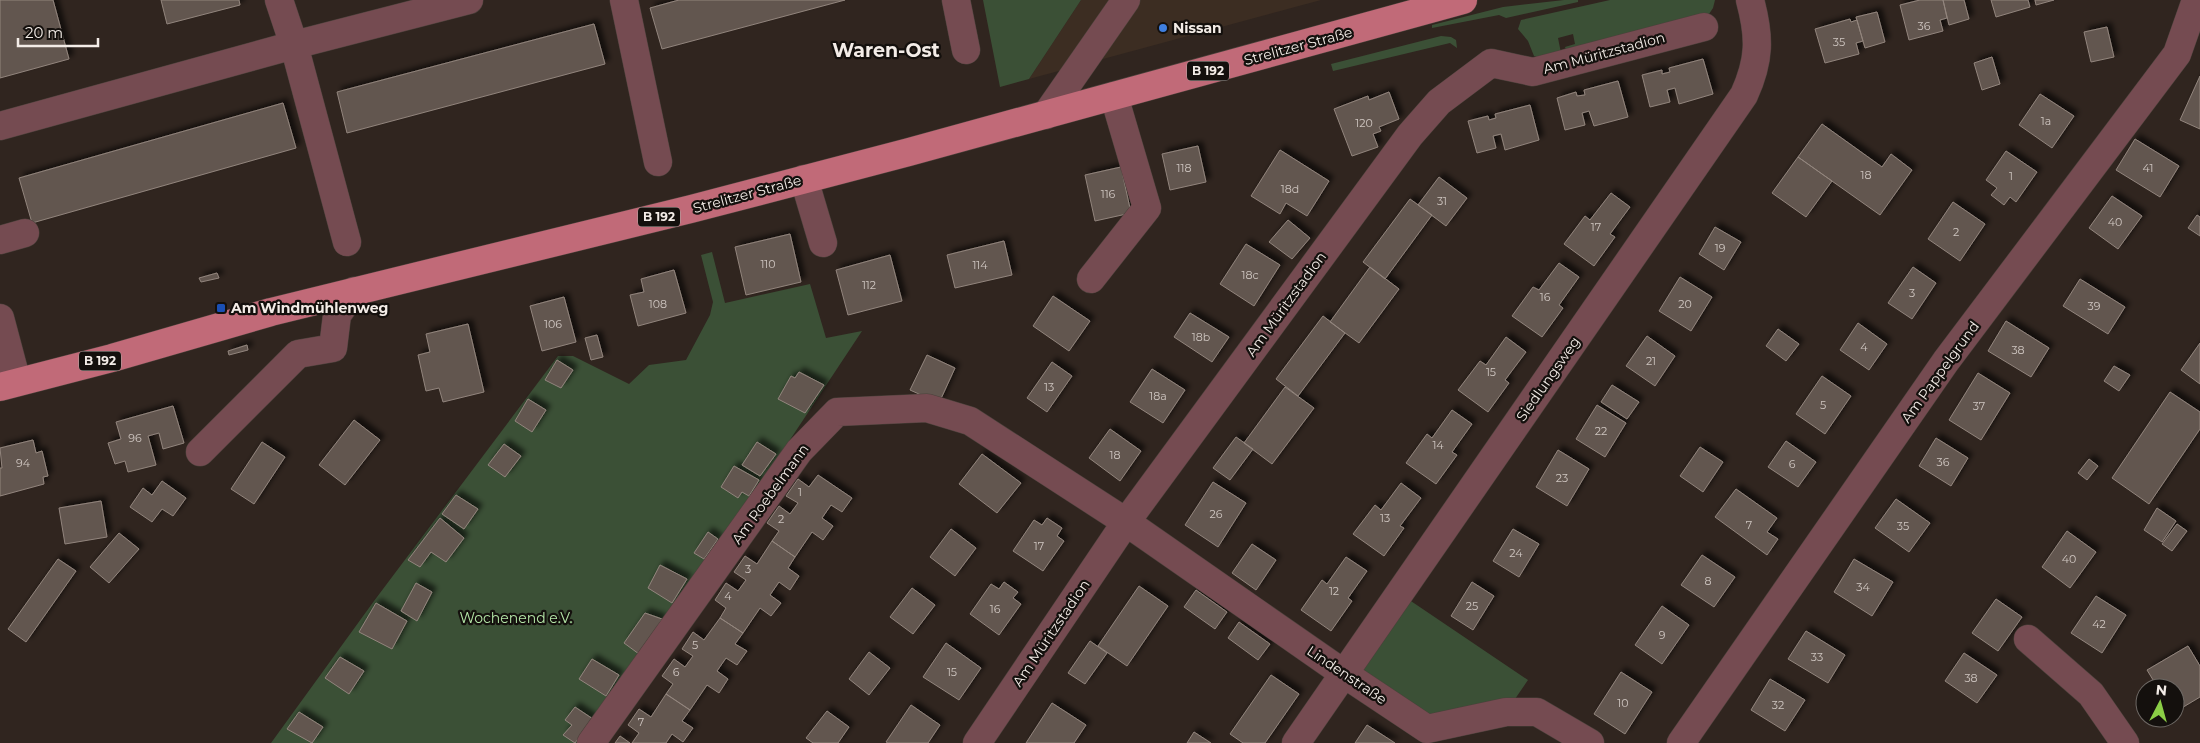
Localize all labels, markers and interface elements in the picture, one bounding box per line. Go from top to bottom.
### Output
scale bar [18,15,98,47]
place label: Nissan [1173,19,1222,37]
house number: 36 [1918,19,1931,33]
marker: Nissan [1157,22,1169,34]
text: 20 m [25,23,63,42]
street label: Strelitzer Straße [1242,23,1354,69]
street label: Am Müritzstadion [1541,28,1667,78]
house number: 35 [1833,35,1845,49]
district label: Waren-Ost [832,39,940,62]
road number: B 192 [1187,61,1229,80]
house number: 1a [2041,114,2051,128]
house number: 120 [1355,116,1373,130]
house number: 118 [1177,161,1191,175]
house number: 41 [2143,161,2153,175]
house number: 18 [1861,168,1872,182]
house number: 1 [2009,169,2013,183]
street label: Strelitzer Straße [691,171,803,217]
house number: 18d [1281,182,1299,196]
house number: 116 [1101,187,1116,201]
house number: 31 [1437,194,1447,208]
road number: B 192 [638,208,680,226]
house number: 40 [2108,215,2122,229]
house number: 17 [1591,220,1601,234]
house number: 2 [1953,225,1959,239]
house number: 19 [1715,241,1726,255]
street label: Am Müritzstadion [1242,248,1330,360]
house number: 110 [760,257,776,271]
house number: 114 [972,258,988,272]
house number: 18c [1241,268,1259,282]
house number: 112 [862,278,876,292]
house number: 3 [1909,286,1915,300]
house number: 16 [1540,290,1551,304]
house number: 108 [649,297,667,311]
house number: 20 [1678,297,1692,311]
place label: Am Windmühlenweg [230,299,388,317]
house number: 39 [2088,299,2101,313]
marker: Am Windmühlenweg [215,302,227,314]
house number: 106 [544,317,562,331]
street label: Am Pappelgrund [1897,318,1983,426]
house number: 18b [1192,330,1210,344]
street label: Siedlungsweg [1512,333,1584,425]
house number: 4 [1860,340,1868,354]
house number: 38 [2011,343,2025,357]
road number: B 192 [79,352,121,371]
house number: 21 [1646,354,1656,368]
house number: 15 [1486,365,1496,379]
house number: 13 [1044,380,1054,394]
house number: 18a [1149,389,1167,403]
house number: 5 [1820,398,1826,412]
house number: 37 [1973,399,1985,413]
house number: 22 [1595,424,1607,438]
house number: 96 [128,431,142,445]
house number: 14 [1432,438,1444,452]
street label: Am Roebelmann [728,440,812,548]
house number: 18 [1110,448,1121,462]
house number: 36 [1937,455,1950,469]
house number: 94 [16,456,31,470]
house number: 6 [1789,457,1796,471]
house number: 23 [1556,471,1568,485]
house number: 1 [798,485,802,499]
house number: 26 [1210,507,1223,521]
house number: 13 [1380,511,1390,525]
house number: 2 [778,512,784,526]
house number: 7 [1746,518,1752,532]
house number: 35 [1897,519,1909,533]
house number: 17 [1034,539,1044,553]
house number: 24 [1509,546,1523,560]
house number: 40 [2062,552,2076,566]
house number: 3 [745,562,751,576]
house number: 8 [1704,574,1712,588]
street label: Am Müritzstadion [1008,576,1094,690]
house number: 34 [1856,580,1870,594]
house number: 12 [1329,584,1339,598]
house number: 4 [724,589,732,603]
house number: 25 [1466,599,1478,613]
house number: 16 [990,602,1001,616]
park label: Wochenend e.V. [460,609,573,627]
house number: 42 [2092,617,2106,631]
house number: 9 [1659,628,1666,642]
house number: 5 [692,638,698,652]
street label: Lindenstraße [1304,642,1390,708]
house number: 33 [1811,650,1823,664]
house number: 6 [673,665,680,679]
house number: 15 [947,665,957,679]
house number: 38 [1964,671,1978,685]
north arrow [2135,678,2185,728]
text: N [2155,681,2168,700]
house number: 10 [1617,696,1629,710]
house number: 32 [1772,698,1784,712]
house number: 7 [638,715,644,729]

